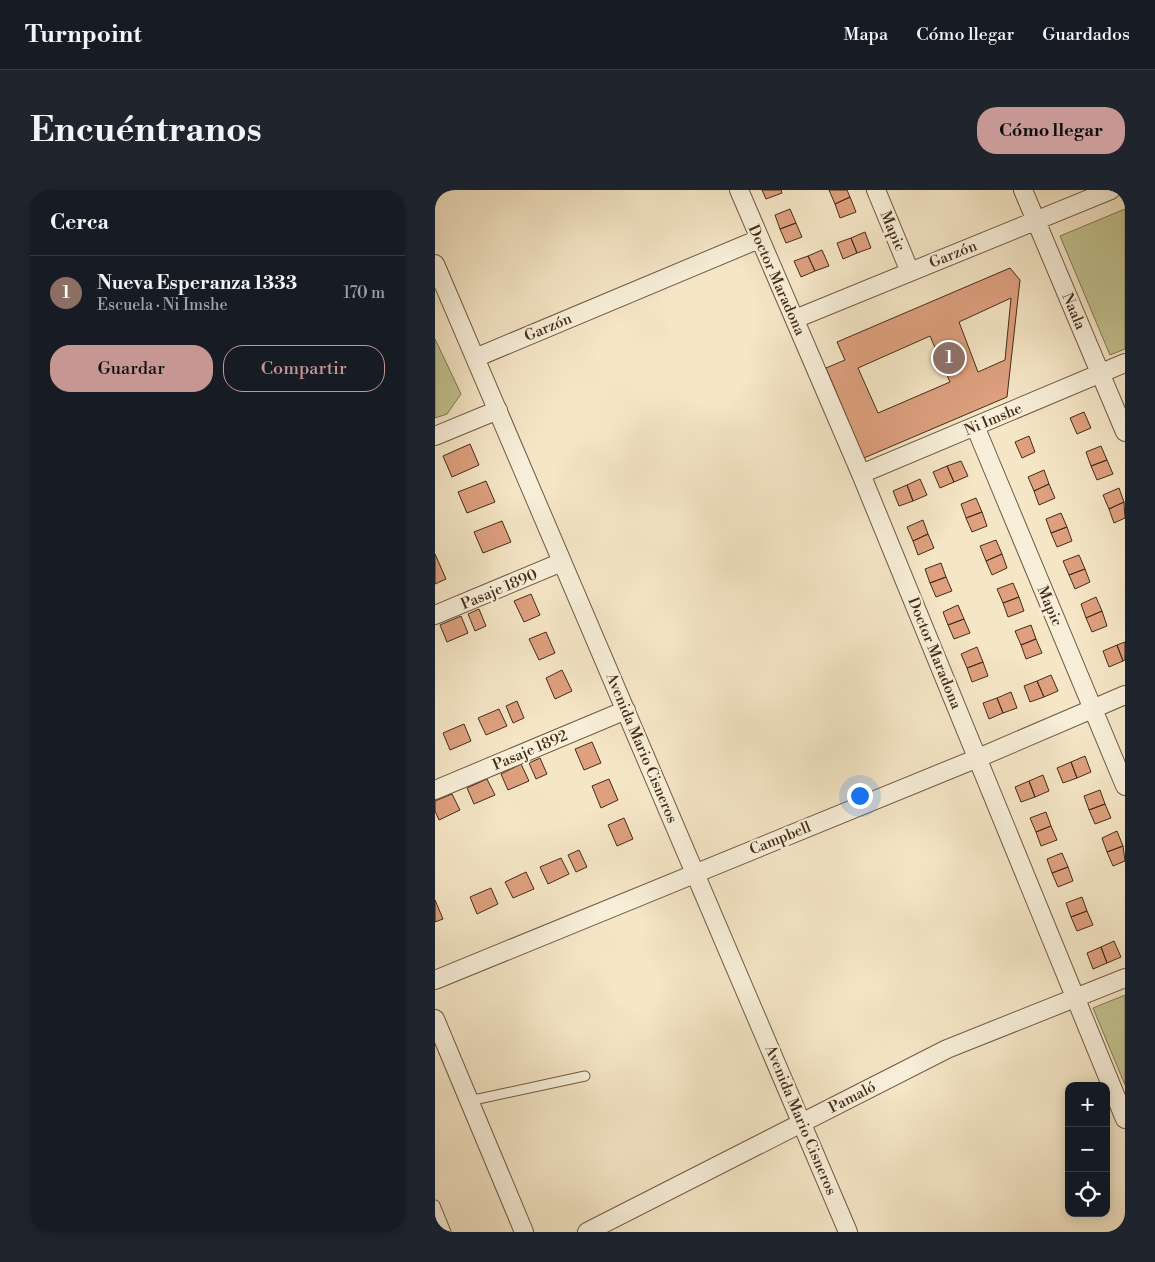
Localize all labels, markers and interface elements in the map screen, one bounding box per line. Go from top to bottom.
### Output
text: Turnpoint [25,20,142,50]
text: Mapa [844,23,888,46]
text: Cómo llegar [916,23,1014,46]
text: Guardados [1042,23,1130,46]
button: Cómo llegar [977,107,1125,154]
text: Encuéntranos [30,109,262,152]
street label: Mapic [876,208,909,254]
text: Cerca [50,210,109,236]
street label: Doctor Maradona [744,222,810,339]
street label: Garzón [927,236,980,273]
text: Nueva Esperanza 1333 [97,271,297,295]
text: 1 [62,283,70,303]
text: 170 m [343,283,385,303]
street label: Naala [1057,290,1090,333]
text: Escuela · Ni Imshe [97,295,228,315]
street label: Garzón [522,309,575,346]
pin: 1 [933,339,965,377]
button: Guardar [50,345,213,392]
button: Compartir [223,345,385,392]
street label: Ni Imshe [961,399,1025,440]
street label: Pasaje 1890 [458,565,540,614]
street label: Mapic [1033,583,1066,629]
street label: Doctor Maradona [903,594,966,712]
street label: Avenida Mario Cisneros [601,669,682,826]
street label: Pasaje 1892 [490,726,571,775]
your location [847,783,873,809]
street label: Campbell [747,817,814,859]
street label: Avenida Mario Cisneros [760,1041,841,1198]
street label: Pamaló [825,1077,879,1117]
map controls [1065,1082,1110,1217]
button: + [1065,1082,1110,1127]
button: − [1065,1127,1110,1172]
button: locate [1065,1172,1110,1217]

